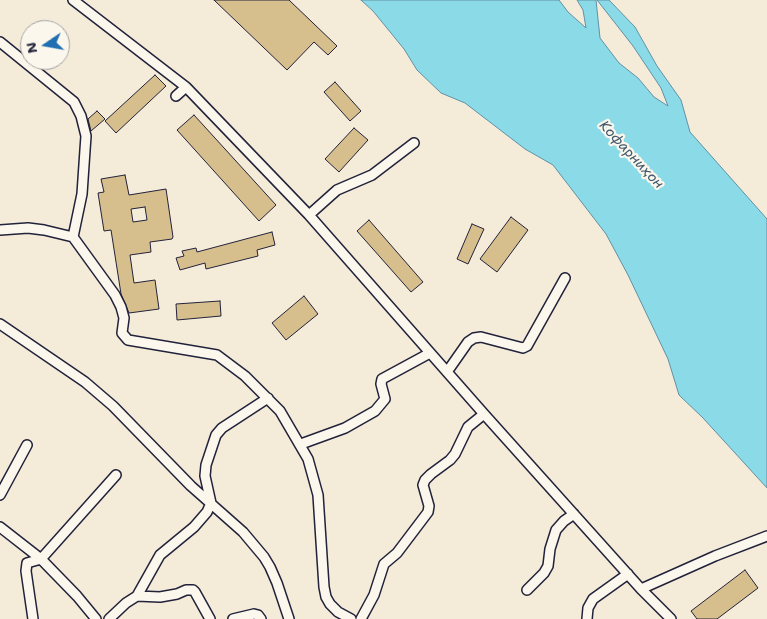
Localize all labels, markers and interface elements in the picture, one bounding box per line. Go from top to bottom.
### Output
north arrow [20,20,70,70]
text: N [21,41,41,55]
water label: Кофарниҳон [595,118,667,192]

